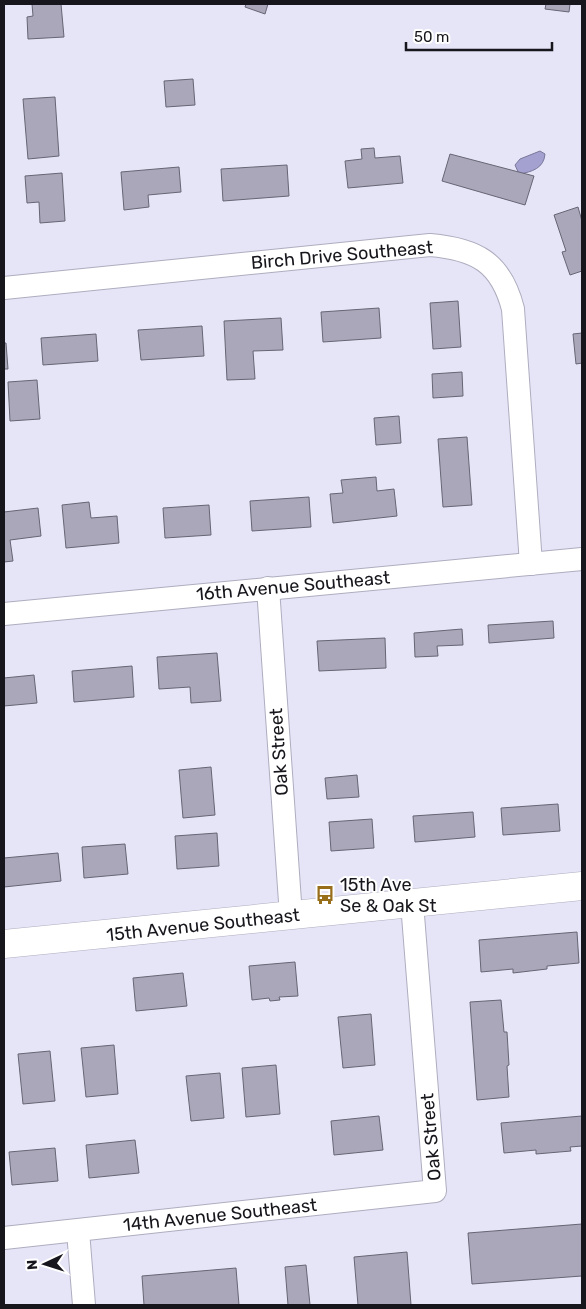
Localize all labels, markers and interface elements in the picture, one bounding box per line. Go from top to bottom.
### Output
scale bar [406,20,552,52]
text: 50 m [414,28,449,46]
street label: Birch Drive Southeast [250,236,434,274]
street label: 16th Avenue Southeast [195,567,391,605]
street label: Oak Street [265,707,293,797]
place label: 15th Ave Se & Oak St [340,874,436,917]
bus stop icon: 15th Ave Se & Oak St [314,884,336,906]
street label: 15th Avenue Southeast [105,904,301,946]
street label: Oak Street [416,1092,446,1182]
street label: 14th Avenue Southeast [122,1194,318,1236]
north arrow [20,1239,70,1289]
text: N [24,1259,41,1270]

